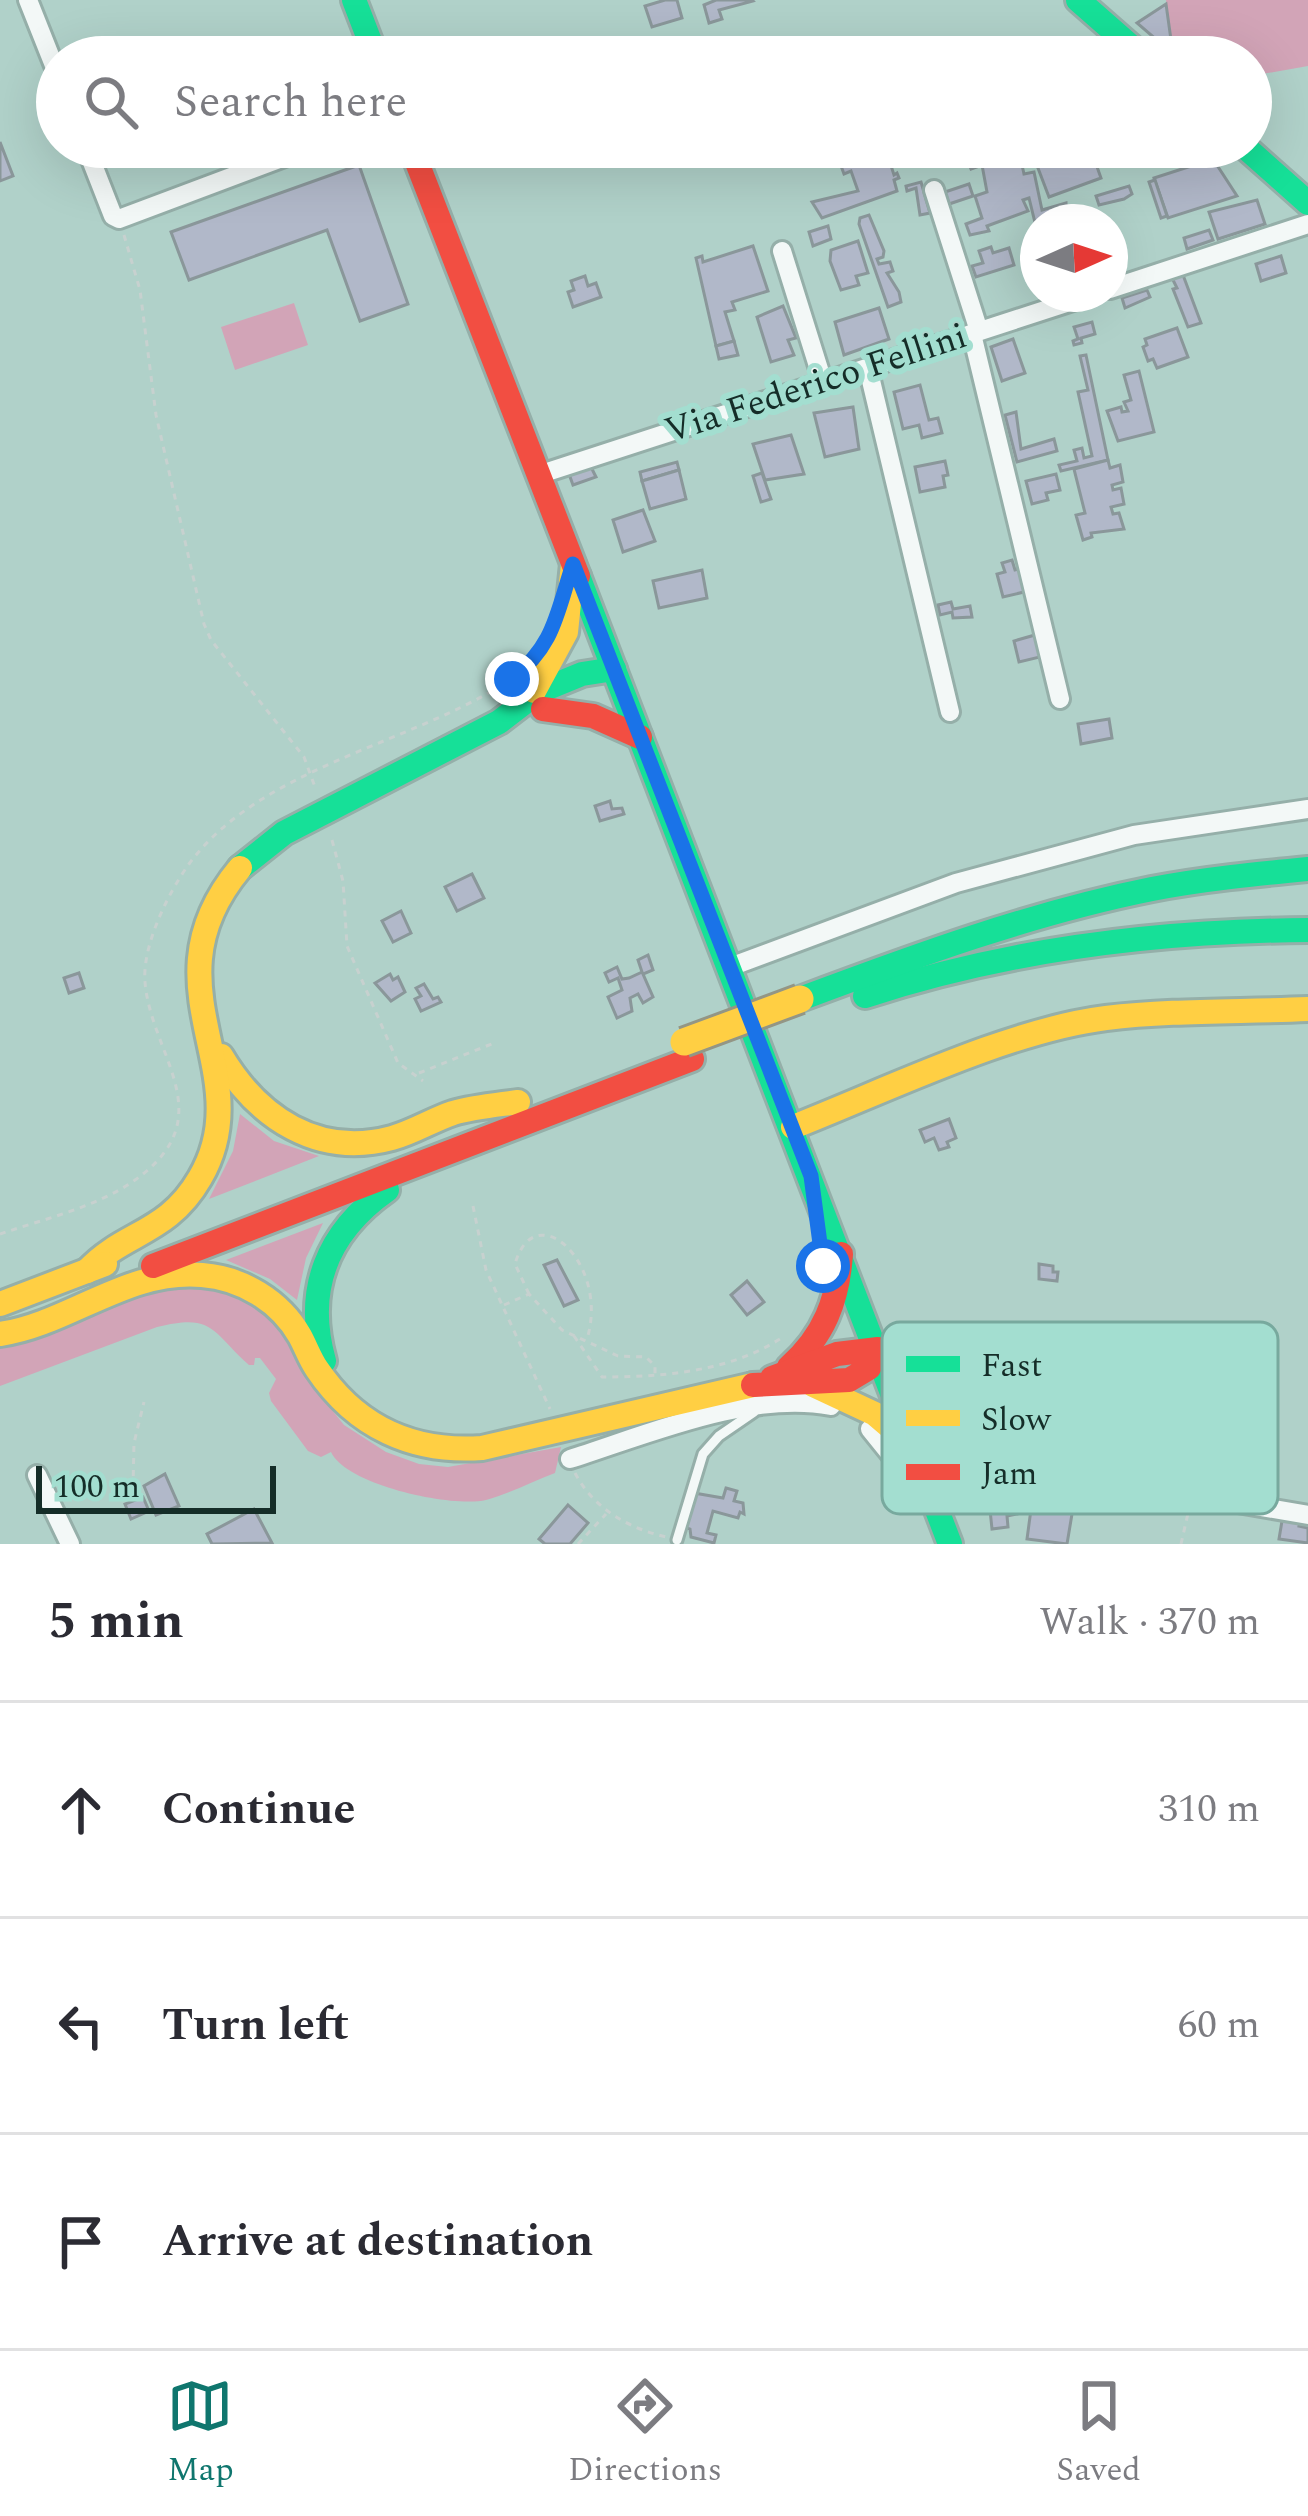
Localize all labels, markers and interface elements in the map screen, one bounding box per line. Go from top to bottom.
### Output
search box [36,36,1272,168]
text: Search here [174,68,407,137]
icon: search [78,69,144,135]
north arrow [1020,204,1128,312]
street label: Via Federico Fellini [658,309,974,459]
route end [485,652,539,706]
route start [796,1239,850,1293]
legend [882,1322,1278,1514]
text: Fast [981,1341,1042,1391]
text: Slow [981,1395,1052,1445]
text: Jam [981,1449,1037,1499]
scale bar [36,1460,276,1513]
text: 100 m [54,1462,140,1512]
text: 5 min [48,1583,184,1661]
text: Walk · 370 m [1039,1593,1260,1652]
text: Continue [162,1775,355,1844]
icon: ahead [48,1777,114,1843]
text: 310 m [1158,1780,1260,1839]
text: Turn left [162,1991,349,2060]
icon: left [48,1993,114,2059]
text: 60 m [1178,1996,1260,2055]
text: Arrive at destination [162,2207,593,2276]
icon: arrive [48,2209,114,2275]
tab: Map [167,2373,234,2495]
tab: Directions [568,2373,722,2495]
tab: Saved [1056,2373,1141,2495]

